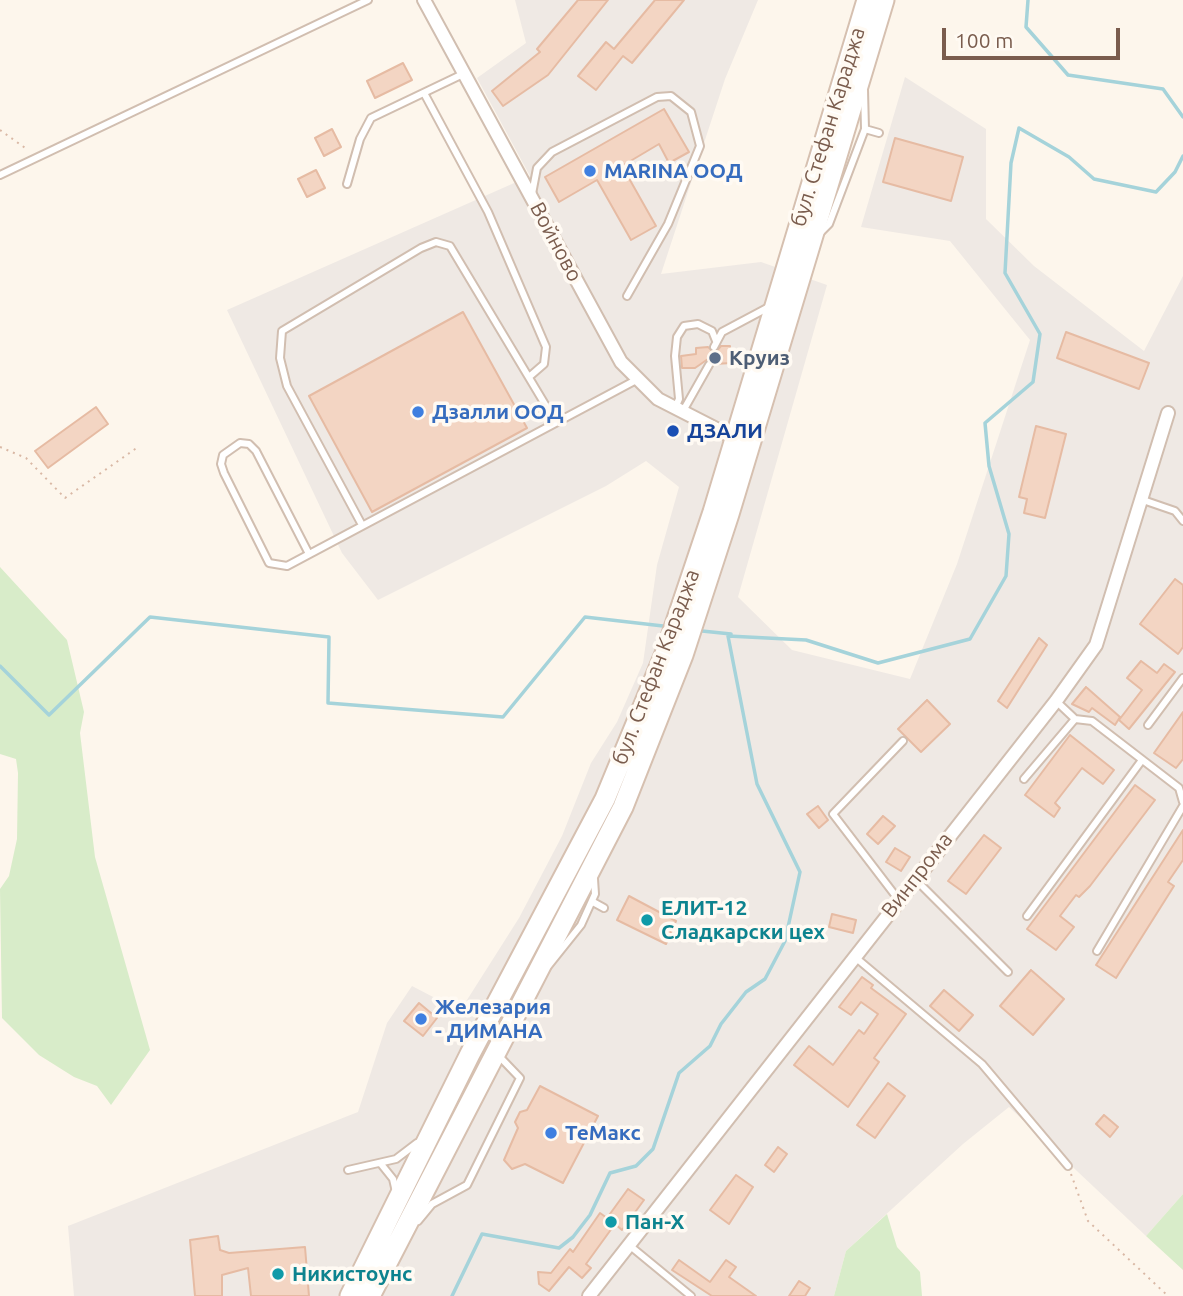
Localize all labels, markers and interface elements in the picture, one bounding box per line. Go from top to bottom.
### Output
scale bar [945,14,1124,58]
street label: бул. Стефан Караджа [786,24,870,230]
text: 100 m [955,28,1013,52]
place label: MARINA ООД [604,158,743,184]
marker: MARINA ООД [582,163,598,179]
street label: Войново [525,198,587,286]
place label: Круиз [729,345,790,371]
marker: Круиз [707,350,723,366]
place label: Дзалли ООД [432,399,564,425]
marker: Дзалли ООД [410,404,426,420]
place label: ДЗАЛИ [687,418,763,444]
marker: ДЗАЛИ [665,423,681,439]
street label: бул. Стефан Караджа [607,566,705,768]
street label: Винпрома [876,828,958,922]
place label: ЕЛИТ-12 Сладкарски цех [661,895,825,945]
marker: ЕЛИТ-12 Сладкарски цех [639,912,655,928]
place label: Железария - ДИМАНА [435,994,551,1044]
marker: Железария - ДИМАНА [413,1011,429,1027]
place label: ТеМакс [565,1120,641,1146]
marker: ТеМакс [543,1125,559,1141]
place label: Пан-Х [625,1209,684,1235]
marker: Пан-Х [603,1214,619,1230]
place label: Никистоунс [292,1261,412,1287]
marker: Никистоунс [270,1266,286,1282]

